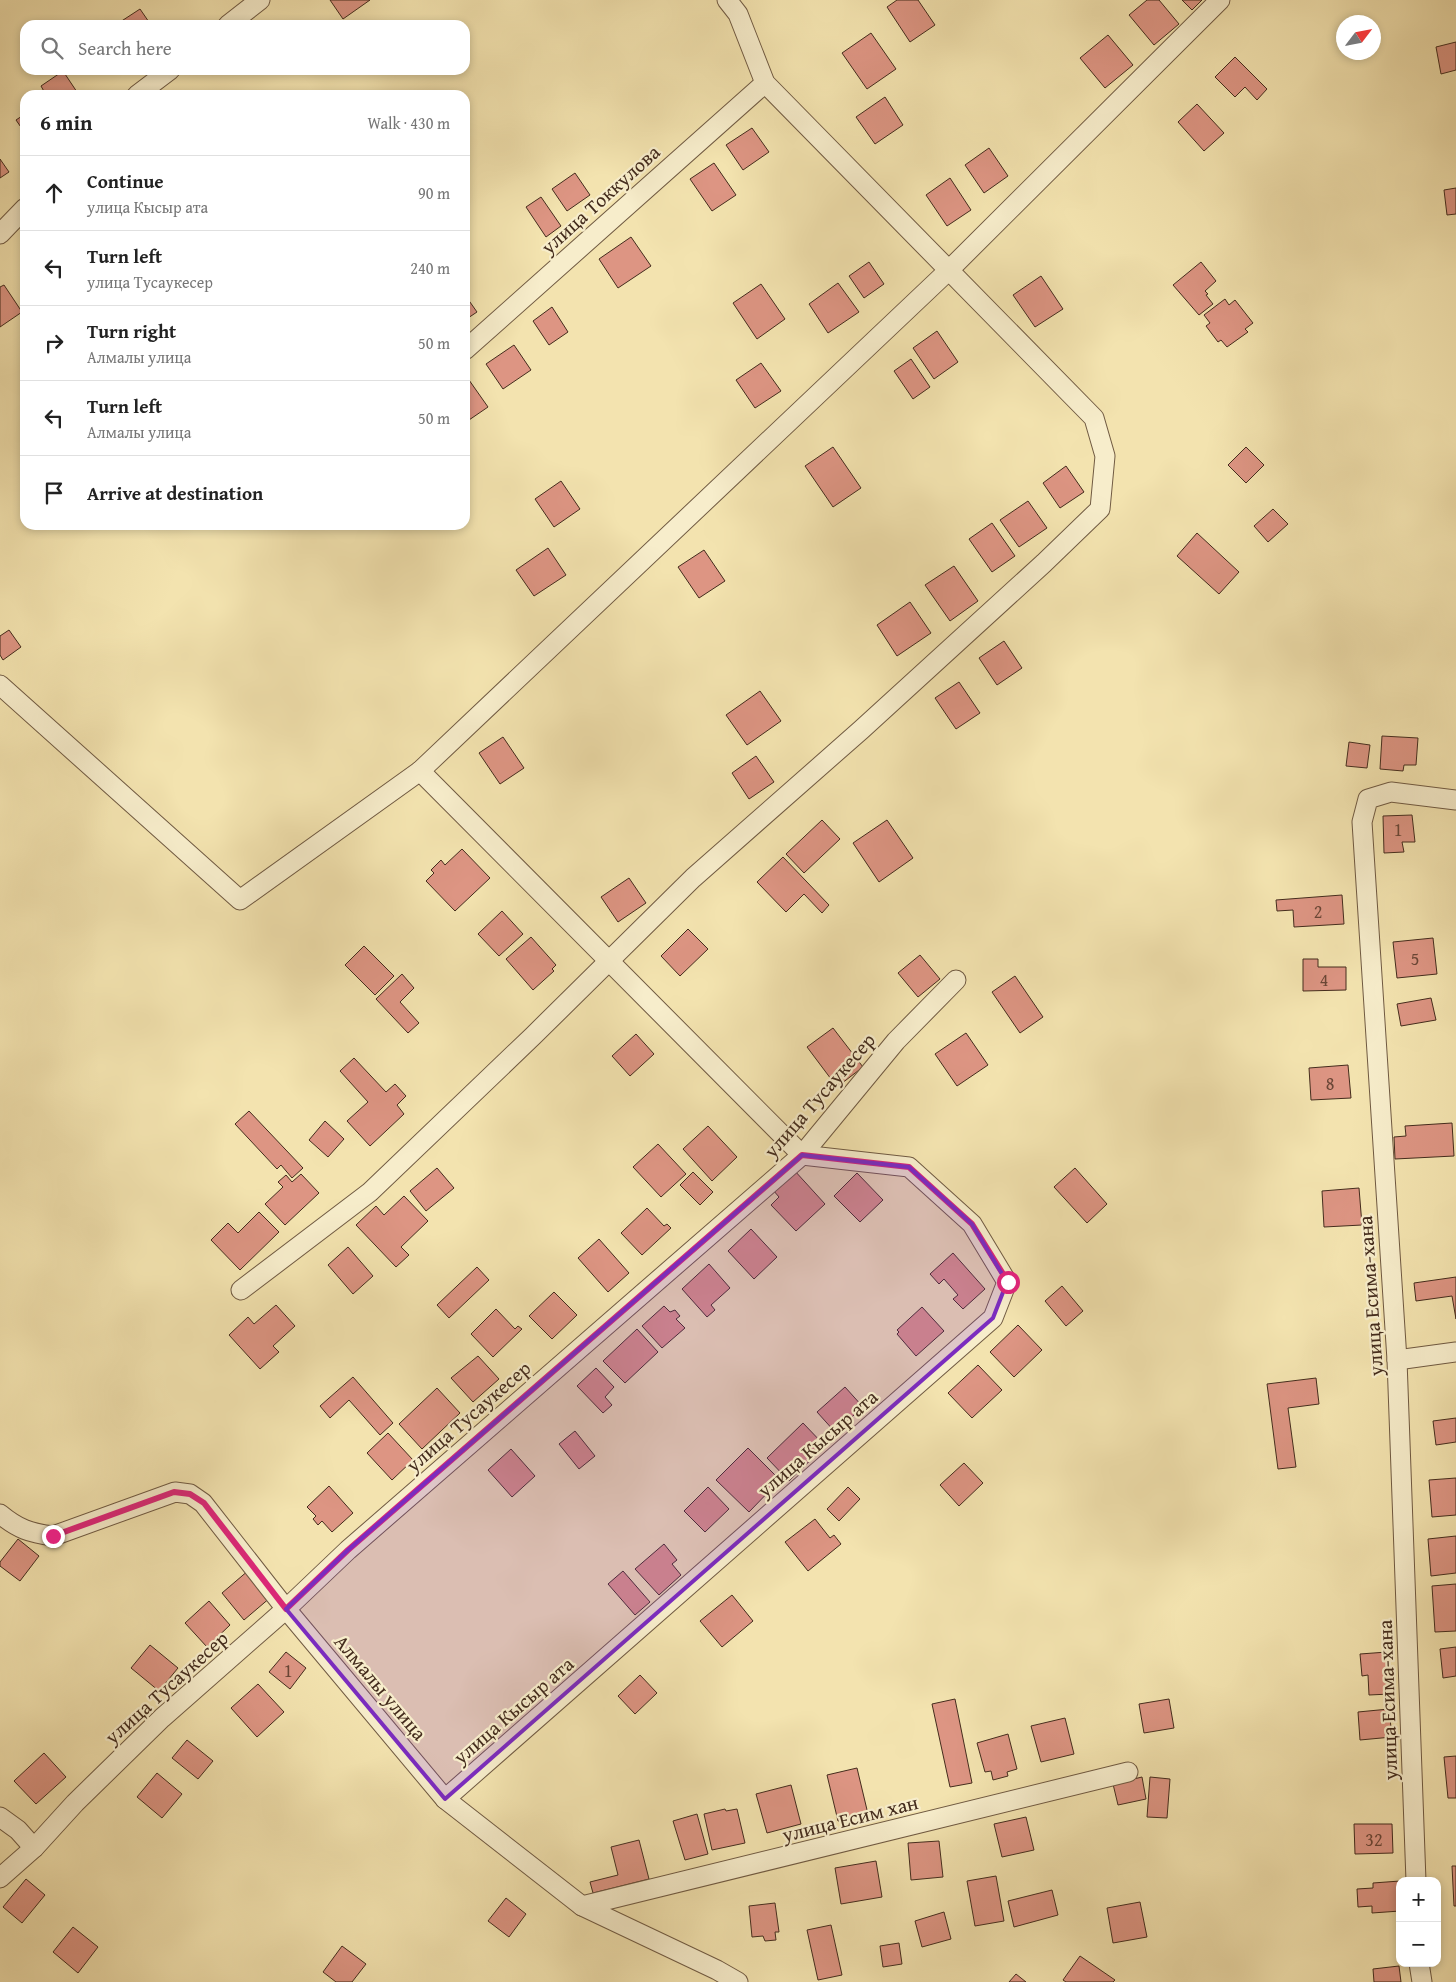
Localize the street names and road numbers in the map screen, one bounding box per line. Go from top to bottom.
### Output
street label: улица Токкулова [533,137,666,261]
street label: улица Тусаукесер [756,1026,882,1165]
street label: улица Есима-хана [1350,1214,1390,1378]
street label: улица Тусаукесер [398,1353,537,1479]
street label: улица Кысыр ата [750,1382,884,1504]
street label: улица Есима-хана [1370,1619,1404,1782]
street label: улица Тусаукесер [97,1623,234,1751]
street label: Алмалы улица [328,1628,434,1747]
street label: улица Кысыр ата [446,1649,580,1771]
street label: улица Есим хан [778,1787,921,1849]

